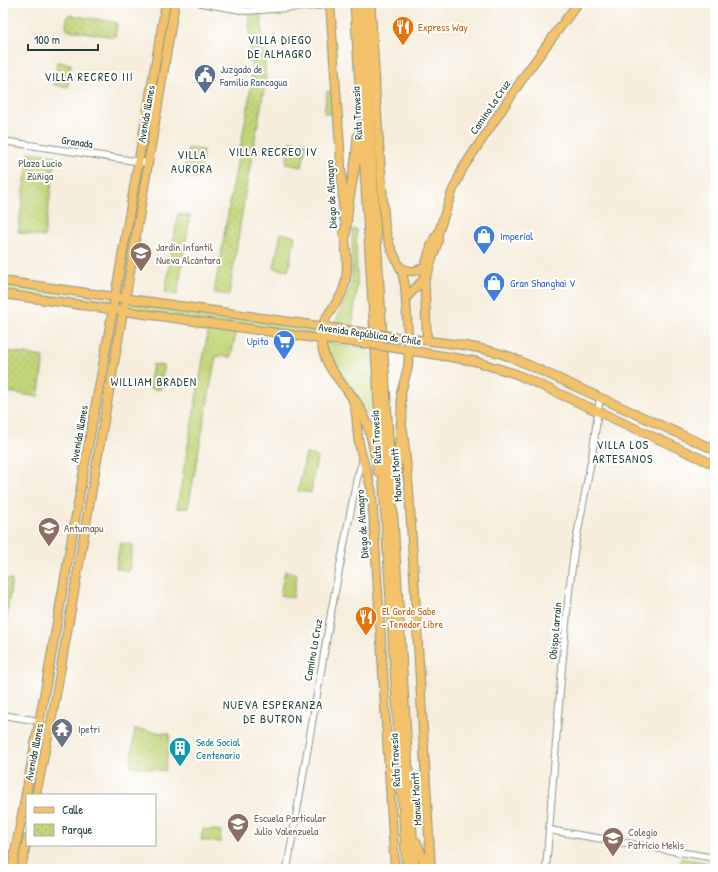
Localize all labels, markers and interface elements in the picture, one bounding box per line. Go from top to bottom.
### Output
restaurant icon: Express Way [390,14,416,47]
place label: Express Way [418,20,468,34]
scale bar [28,26,98,52]
text: 100 m [34,31,60,48]
district label: VILLA DIEGO DE ALMAGRO [248,31,312,62]
public building icon: Juzgado de Familia Rancagua [192,62,218,95]
place label: Juzgado de Familia Rancagua [219,62,288,89]
district label: VILLA RECREO III [44,68,134,85]
street label: Camino La Cruz [467,77,513,137]
street label: Avenida Illanes [134,84,158,144]
street label: Ruta Travesía [349,85,365,140]
street label: Granada [60,133,94,151]
district label: VILLA RECREO IV [228,143,318,160]
district label: VILLA AURORA [171,146,213,177]
park label: Plaza Lucio Zúñiga [18,156,62,183]
street label: Diego de Almagro [322,159,340,229]
shop icon: Imperial [471,223,497,256]
place label: Imperial [500,229,533,243]
school or university icon: Jardín Infantil Nueva Alcántara [128,240,154,273]
place label: Jardín Infantil Nueva Alcántara [156,240,221,267]
shop icon: Gran Shanghai V [481,270,507,303]
place label: Gran Shanghai V [510,276,576,290]
street label: Avenida República de Chile [318,320,423,348]
supermarket icon: Upita [271,328,297,361]
place label: Upita [247,334,269,348]
district label: WILLIAM BRADEN [111,373,197,390]
street label: Avenida Illanes [67,404,91,464]
street label: Ruta Travesía [368,409,384,464]
district label: VILLA LOS ARTESANOS [592,436,654,467]
street label: Manuel Montt [387,448,405,502]
street label: Diego de Almagro [353,489,371,559]
school or university icon: Antumapu [36,515,62,548]
place label: Antumapu [64,521,104,535]
street label: Obispo Larraín [546,602,564,660]
restaurant icon: El Gordo Sabe - Tenedor Libre [353,604,379,637]
place label: El Gordo Sabe - Tenedor Libre [382,604,444,631]
street label: Camino La Cruz [301,618,325,682]
district label: NUEVA ESPERANZA DE BUTRON [223,696,323,727]
temple icon: Ipetri [49,716,75,749]
street label: Avenida Illanes [22,722,46,782]
place label: Ipetri [78,722,100,736]
street label: Ruta Travesía [387,732,403,787]
building icon: Sede Social Centenario [167,735,193,768]
place label: Sede Social Centenario [196,735,241,762]
street label: Manuel Montt [408,772,424,826]
legend [26,794,156,846]
text: Calle [62,801,83,818]
school or university icon: Escuela Particular Julio Valenzuela [225,811,251,844]
place label: Escuela Particular Julio Valenzuela [254,811,327,838]
text: Parque [62,821,92,838]
school or university icon: Colegio Patricio Mekis [600,825,626,858]
place label: Colegio Patricio Mekis [628,825,684,852]

